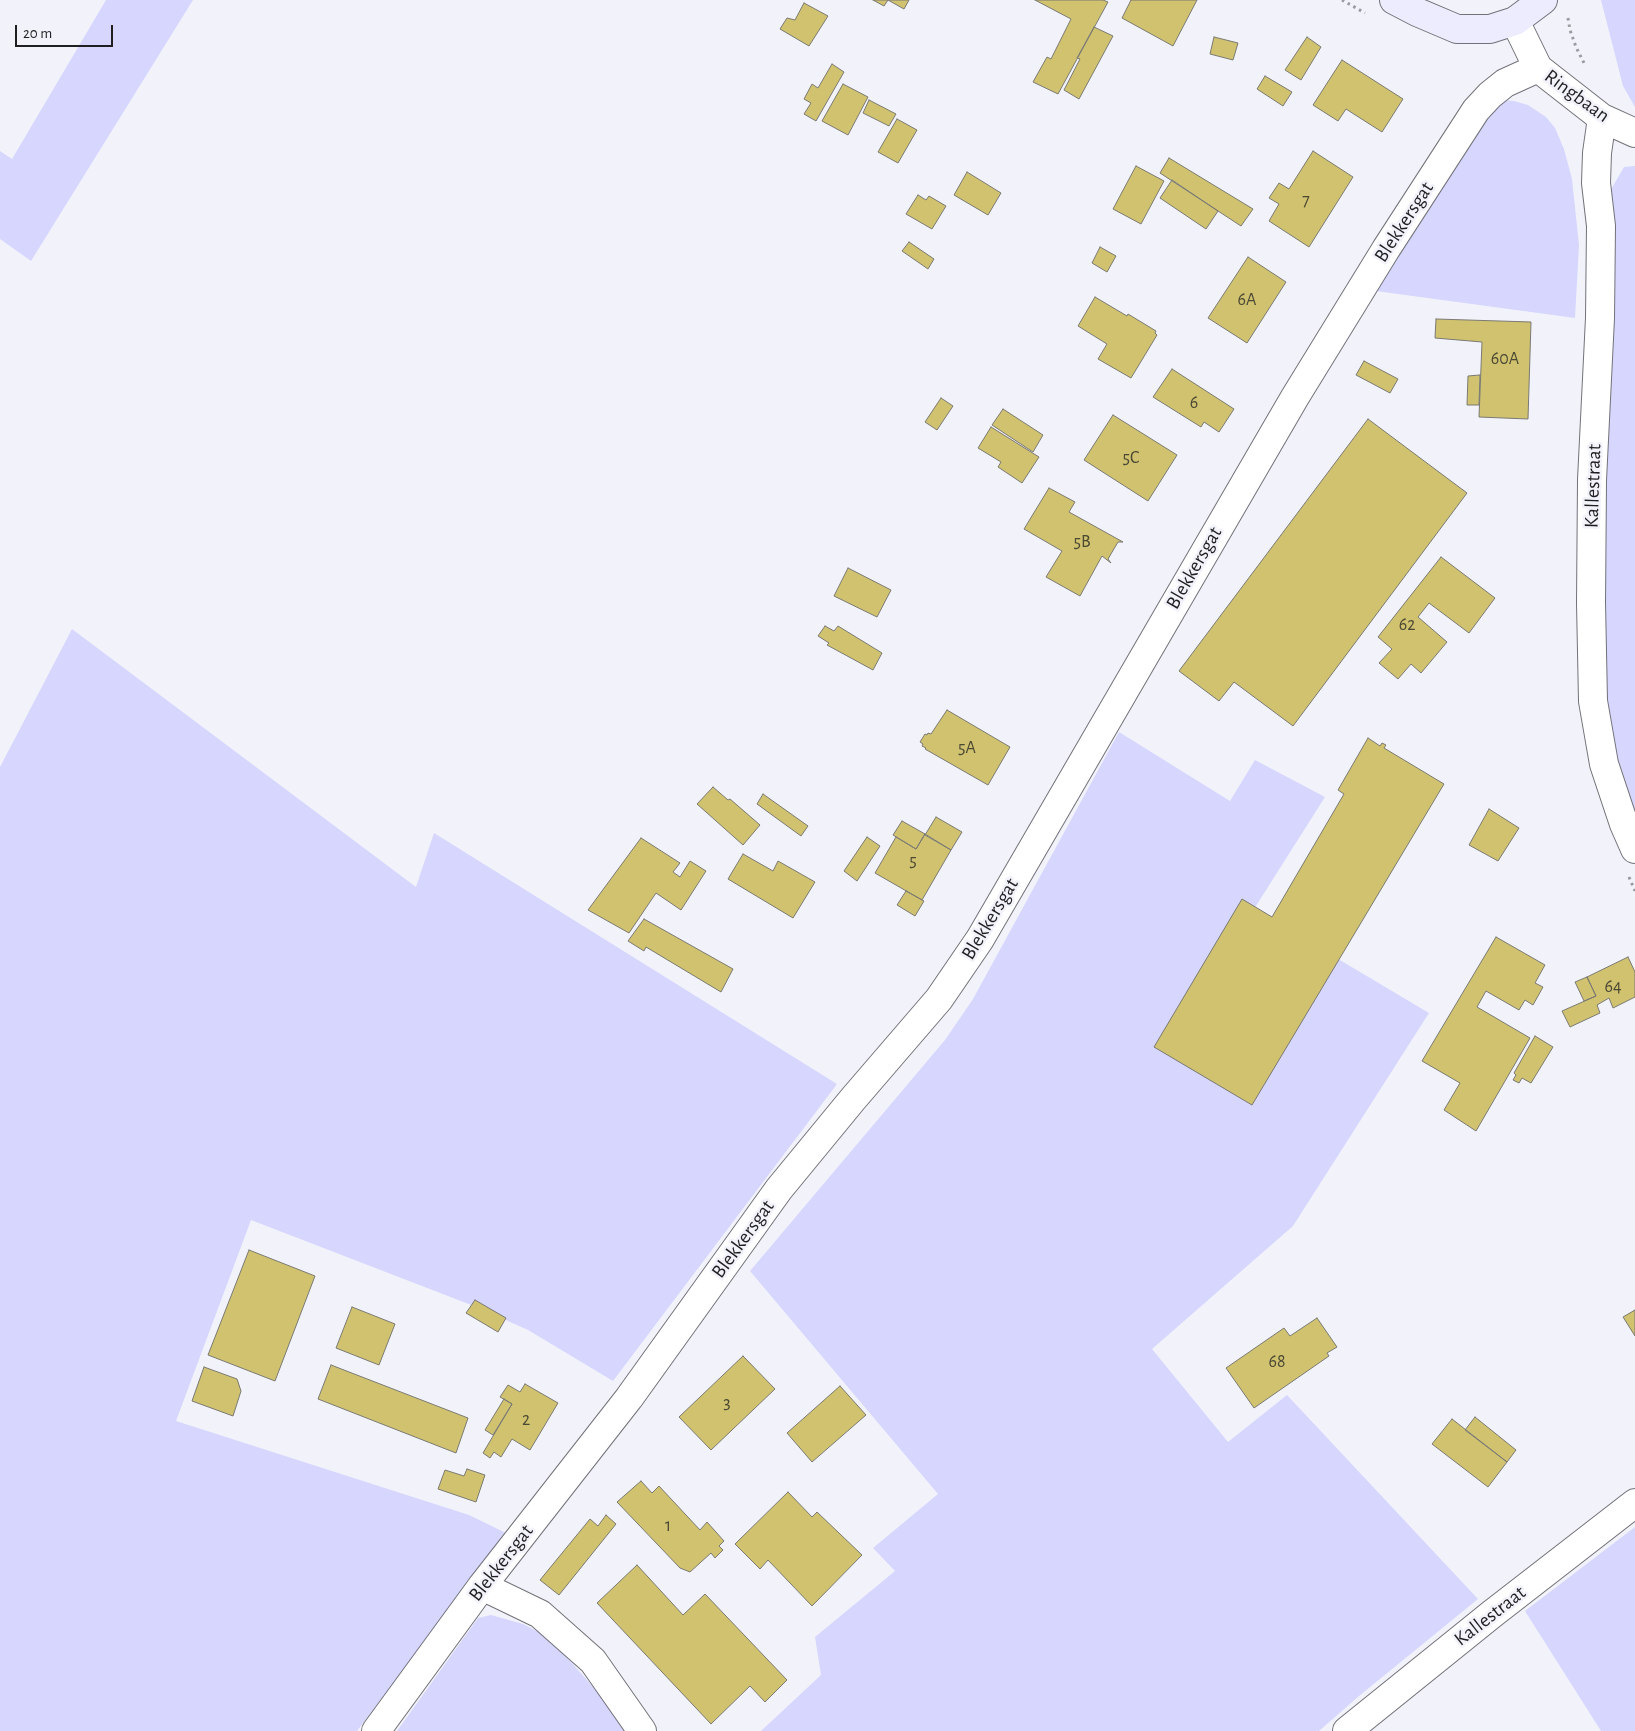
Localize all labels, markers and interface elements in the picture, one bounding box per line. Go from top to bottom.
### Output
scale bar [18,15,115,47]
text: 20 m [23,26,52,41]
street label: Ringbaan [1540,64,1614,128]
street label: Blekkersgat [1369,177,1439,267]
house number: 7 [1302,190,1310,212]
house number: 6A [1238,289,1256,311]
house number: 60A [1491,348,1519,370]
house number: 6 [1190,392,1198,414]
street label: Kallestraat [1580,444,1606,528]
house number: 5C [1123,447,1139,469]
street label: Blekkersgat [1161,523,1227,613]
house number: 5B [1073,531,1091,553]
house number: 62 [1399,614,1415,636]
house number: 5A [958,737,976,759]
house number: 5 [909,850,917,872]
street label: Blekkersgat [956,874,1024,964]
house number: 64 [1604,976,1622,998]
street label: Blekkersgat [707,1195,779,1283]
house number: 68 [1269,1351,1285,1373]
house number: 3 [723,1392,731,1414]
house number: 2 [522,1409,530,1431]
house number: 1 [665,1515,671,1537]
street label: Blekkersgat [464,1520,538,1606]
street label: Kallestraat [1450,1581,1530,1651]

